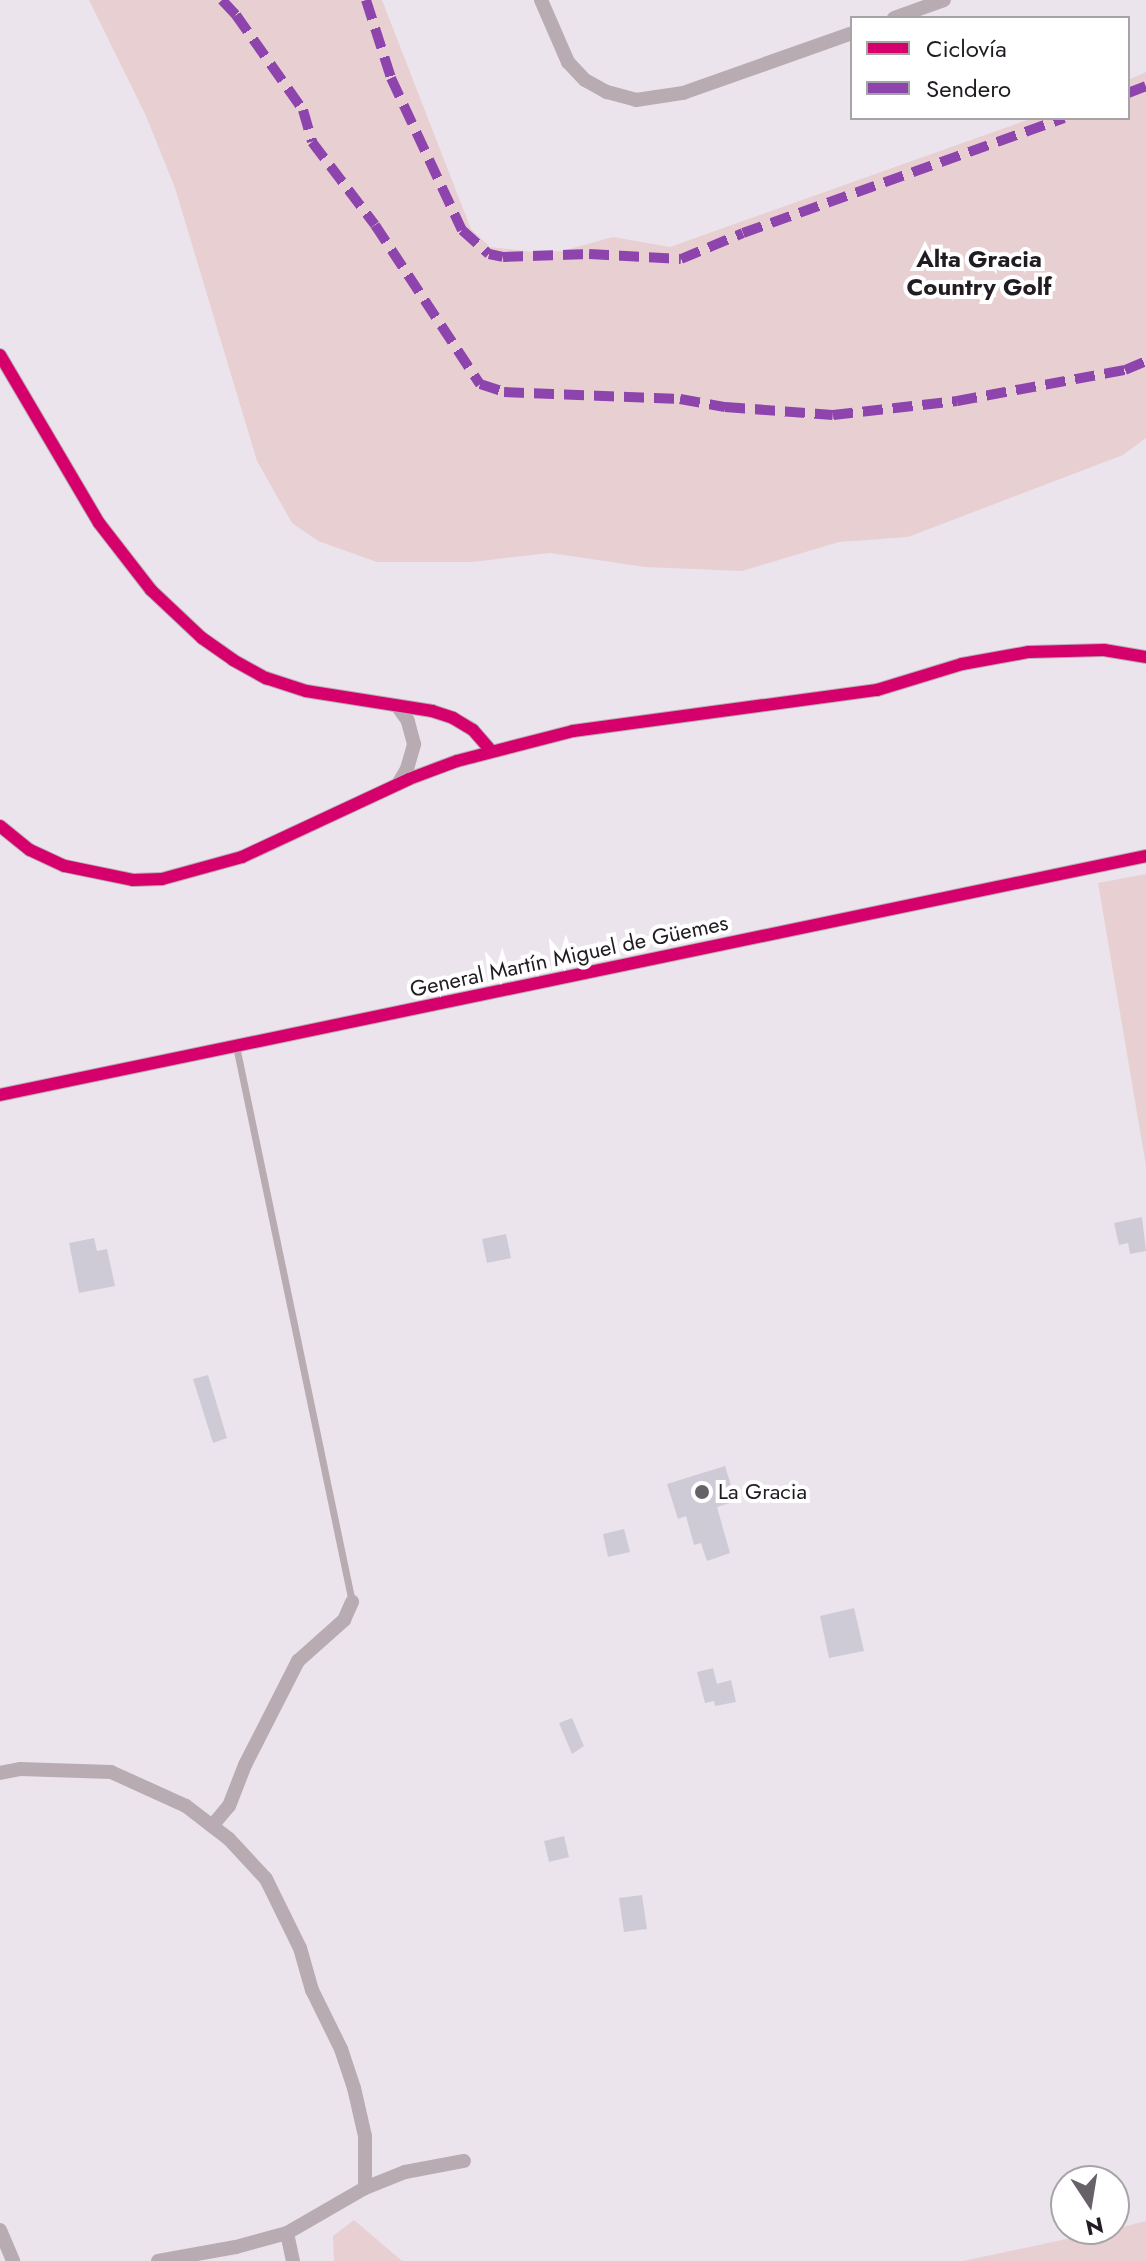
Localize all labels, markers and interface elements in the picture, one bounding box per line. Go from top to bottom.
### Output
legend [850,16,1130,120]
text: Ciclovía [926,31,1007,66]
text: Sendero [926,71,1011,106]
district label: Alta Gracia Country Golf [907,245,1051,301]
street label: General Martín Miguel de Güemes [408,909,730,1003]
place label: La Gracia [718,1479,807,1505]
marker: La Gracia [693,1483,711,1501]
north arrow [1050,2165,1130,2245]
text: N [1083,2209,1106,2244]

